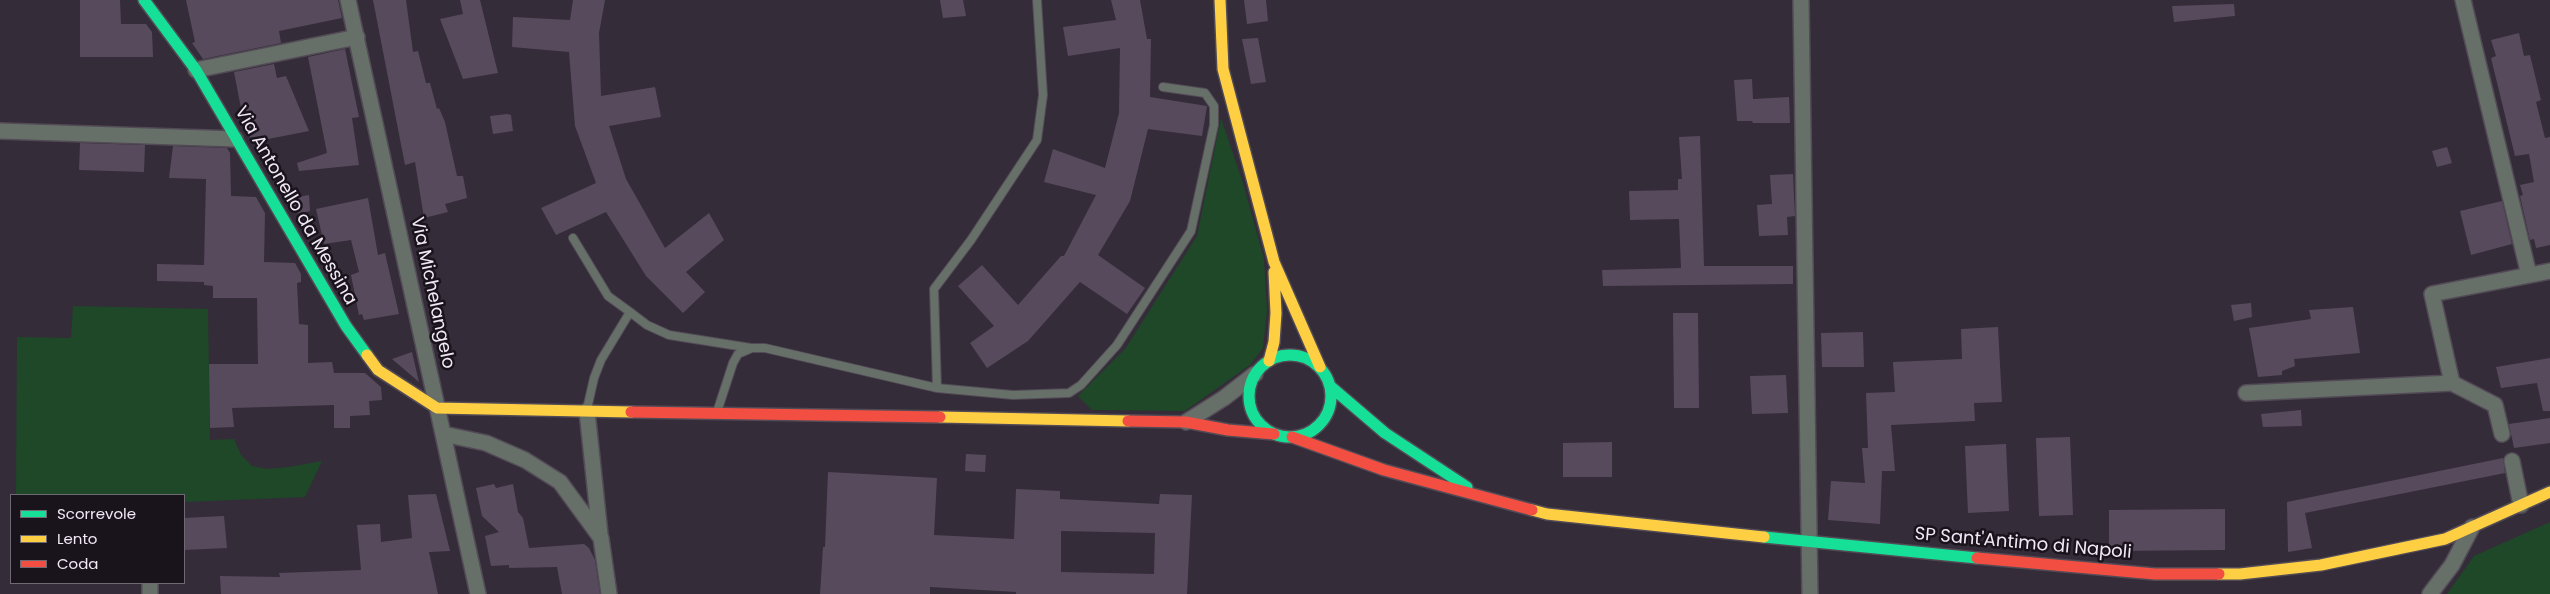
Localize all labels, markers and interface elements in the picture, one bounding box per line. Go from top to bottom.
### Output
street label: Via Antonello da Messina [229,103,361,309]
street label: Via Michelangelo [405,215,459,371]
legend [10,494,185,584]
text: Scorrevole [57,503,136,524]
street label: SP Sant'Antimo di Napoli [1914,524,2132,564]
text: Lento [57,528,97,549]
text: Coda [57,553,98,574]

